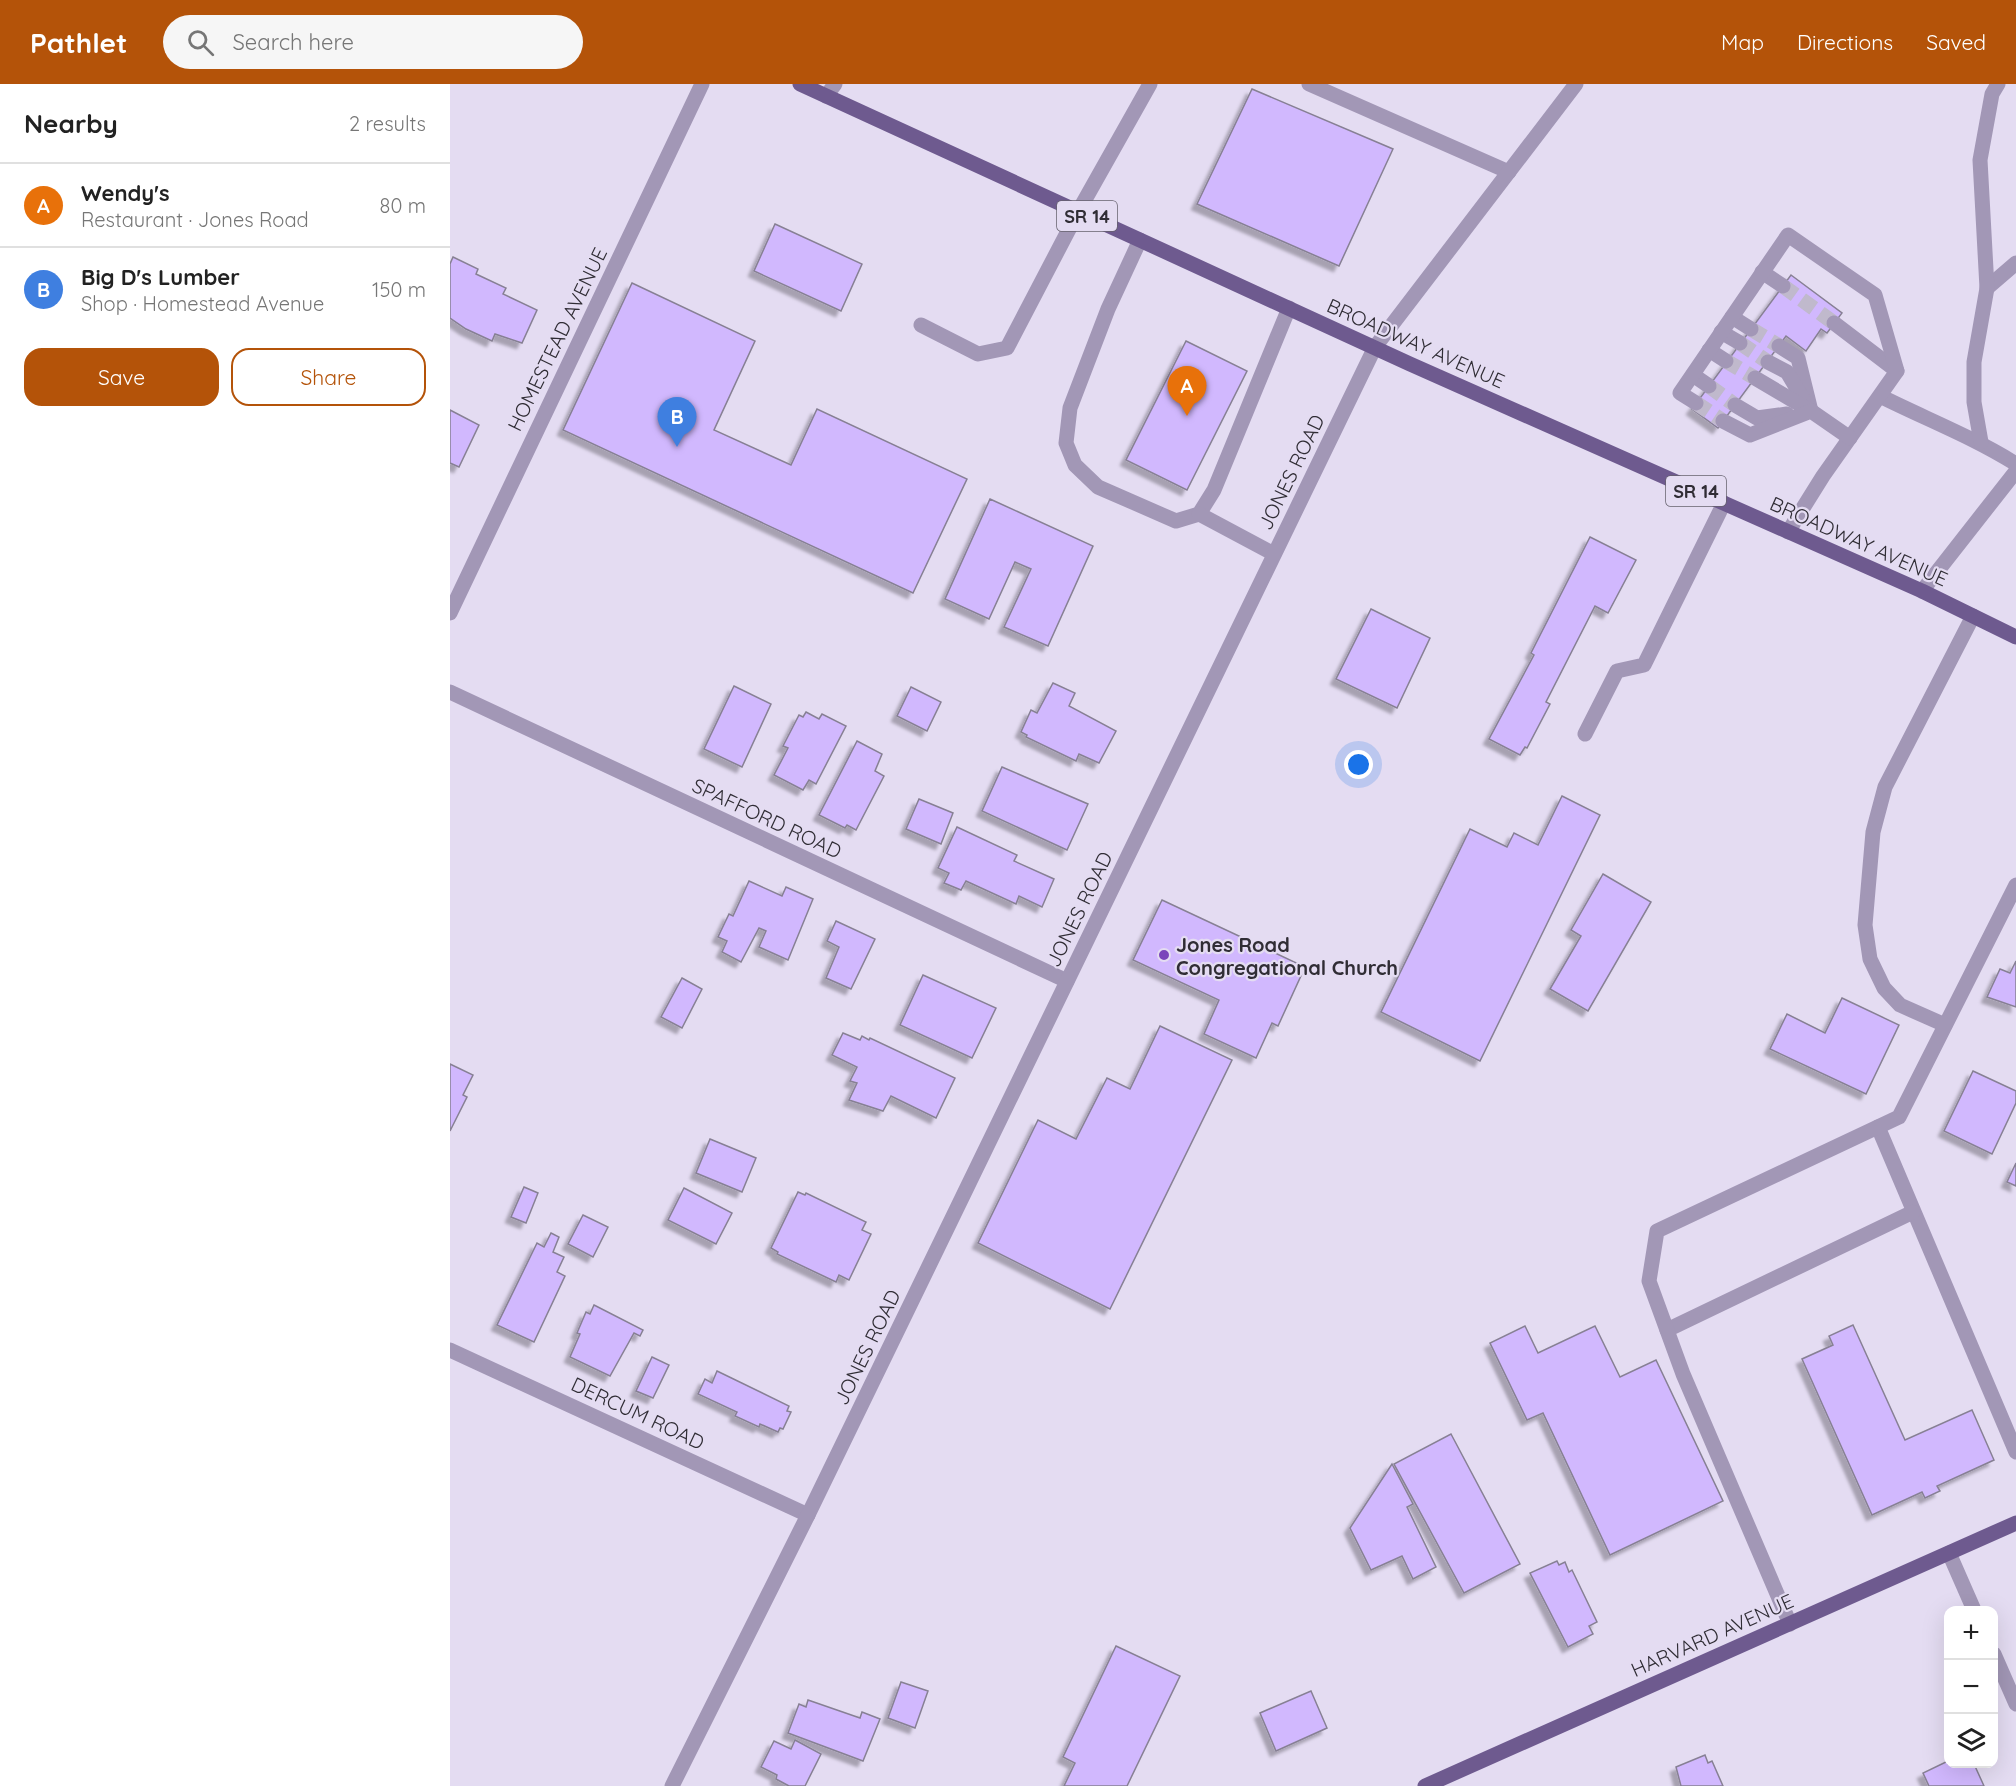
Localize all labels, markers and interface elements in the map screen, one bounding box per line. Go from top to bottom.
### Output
search box [163,15,583,69]
text: Pathlet [30,25,127,60]
icon: search [184,26,217,59]
text: Search here [232,28,354,56]
text: Map [1721,29,1764,55]
text: Directions [1797,29,1893,55]
text: Saved [1926,29,1986,55]
text: Nearby [24,107,118,140]
text: 2 results [349,111,426,136]
text: Wendy's [81,179,170,207]
text: A [37,193,50,218]
text: 80 m [380,193,426,218]
road number: SR 14 [1057,201,1117,231]
text: Restaurant · Jones Road [81,207,309,232]
street label: HOMESTEAD AVENUE [502,243,612,435]
text: Big D's Lumber [81,263,240,291]
text: B [37,277,50,302]
text: 150 m [372,277,426,302]
text: Shop · Homestead Avenue [81,291,324,316]
street label: BROADWAY AVENUE [1323,292,1509,394]
button: Save [24,348,219,406]
button: Share [231,348,426,406]
pin: A [1168,366,1206,416]
pin: B [658,398,696,447]
street label: JONES ROAD [1252,410,1330,534]
road number: SR 14 [1666,476,1726,506]
street label: BROADWAY AVENUE [1766,490,1952,592]
your location [1344,750,1373,779]
street label: SPAFFORD ROAD [688,772,846,864]
street label: JONES ROAD [1040,847,1118,971]
place label: Jones Road Congregational Church [1176,932,1398,980]
marker: Jones Road Congregational Church [1157,948,1171,962]
street label: JONES ROAD [828,1285,906,1409]
street label: DERCUM ROAD [567,1371,709,1455]
street label: HARVARD AVENUE [1627,1588,1797,1682]
map controls [1944,1606,1998,1768]
button: + [1944,1606,1998,1660]
button: − [1944,1660,1998,1714]
button: layers [1944,1714,1998,1768]

